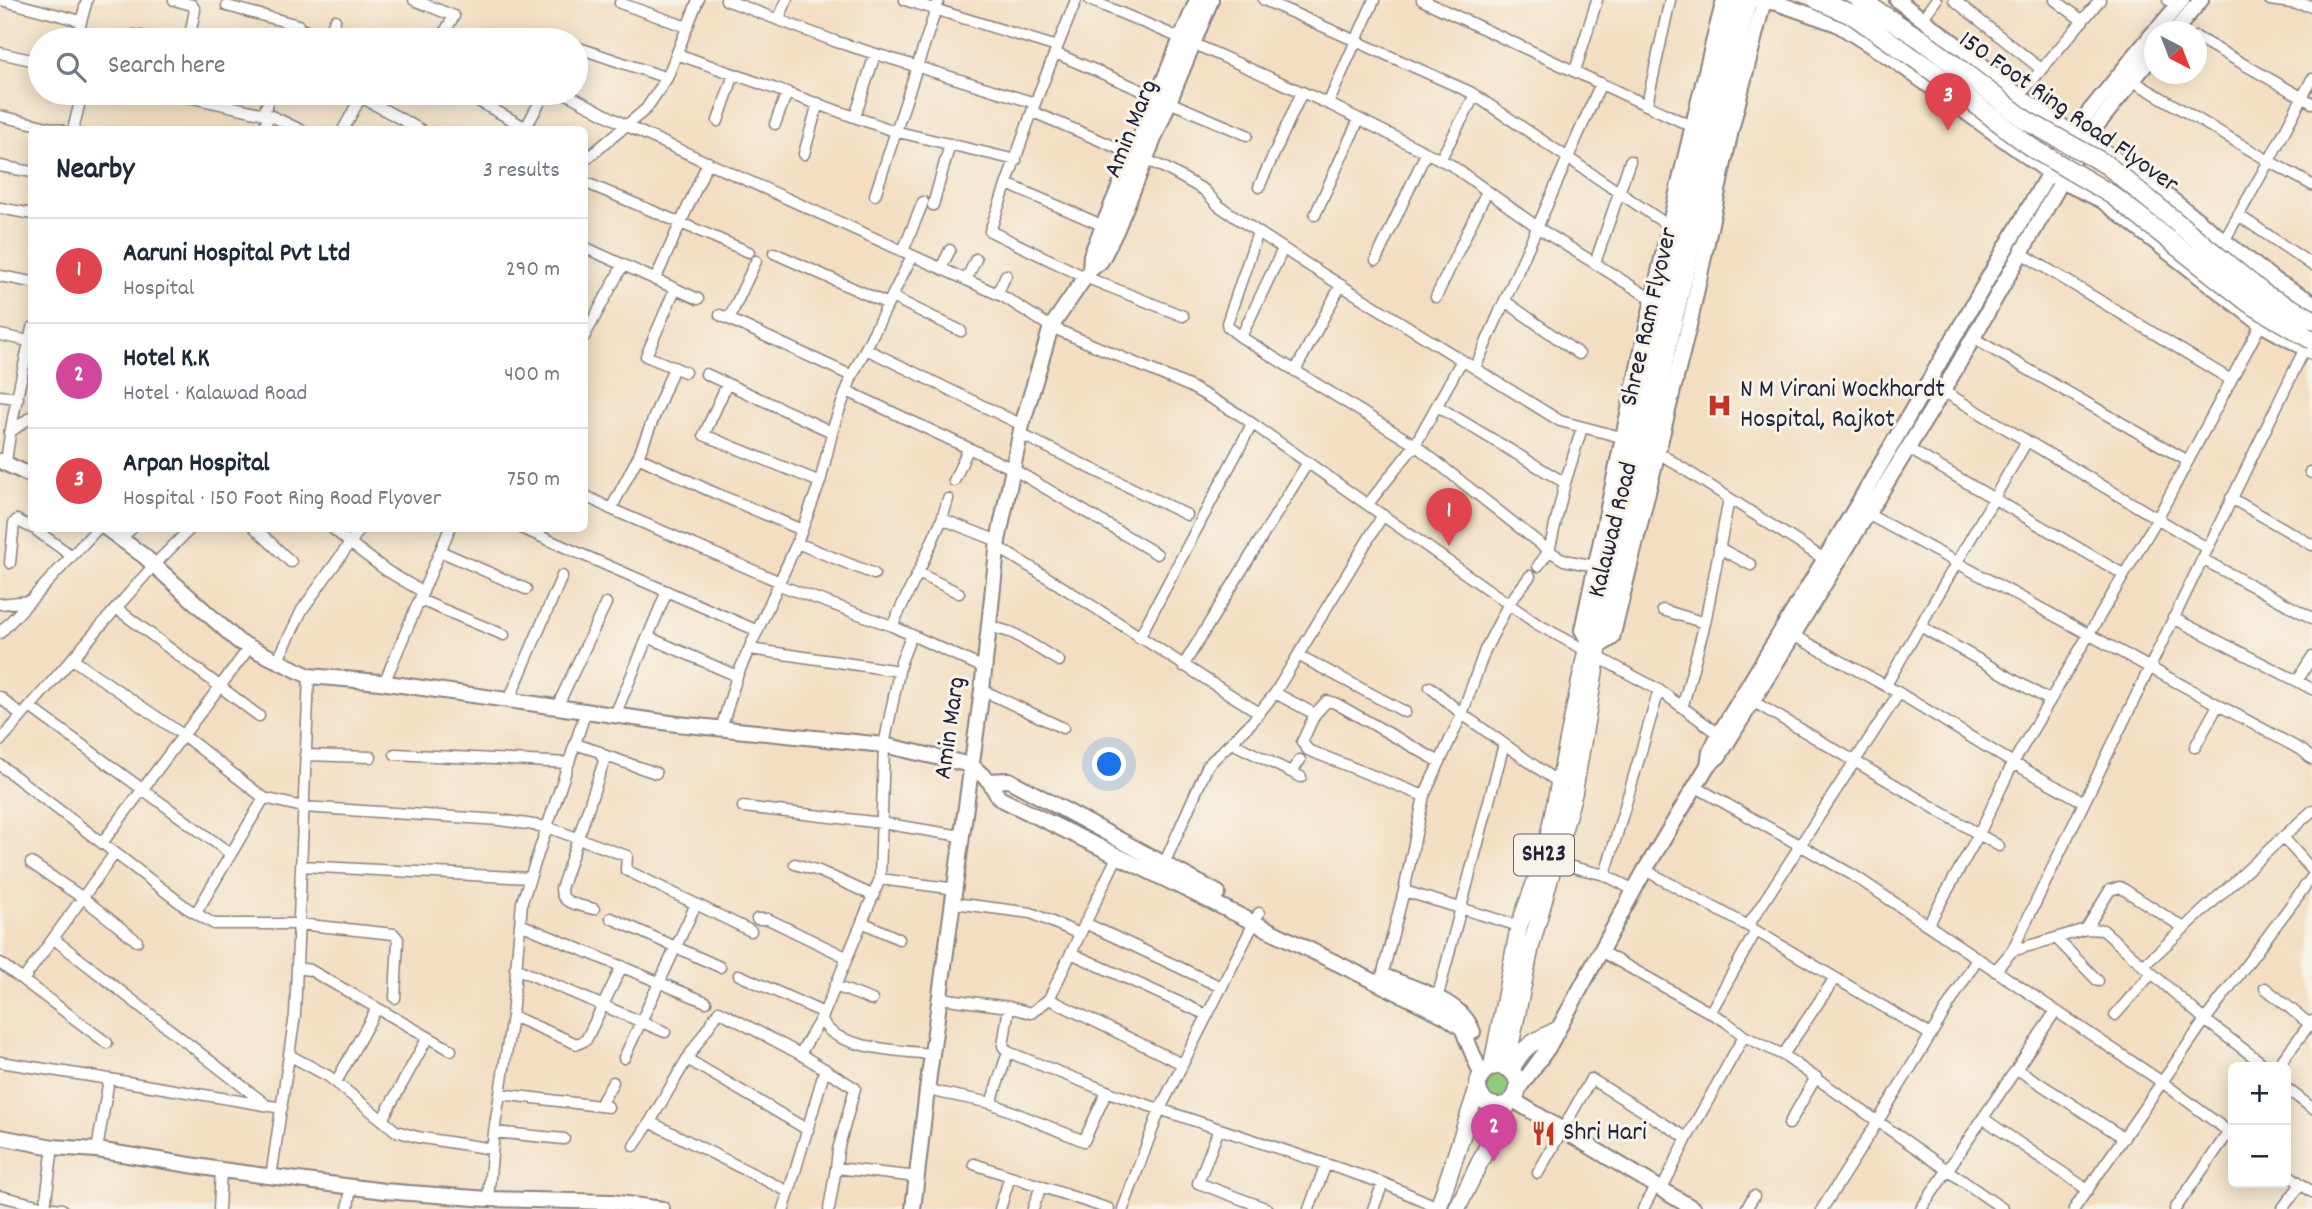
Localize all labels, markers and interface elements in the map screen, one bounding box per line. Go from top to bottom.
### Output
north arrow [2144,21,2207,84]
street label: 150 Foot Ring Road Flyover [1950,23,2186,203]
search box [28,28,588,105]
icon: search [52,48,90,86]
text: Search here [108,48,226,85]
pin: 3 [1925,73,1971,131]
street label: Amin Marg [1096,74,1168,184]
text: Nearby [56,150,134,193]
text: 3 results [483,155,560,188]
street label: Shree Ram Flyover [1611,224,1689,410]
text: Aaruni Hospital Pvt Ltd [123,236,350,273]
text: 1 [76,254,82,287]
text: 290 m [506,254,560,287]
text: Hospital [123,273,194,306]
text: Hotel K.K [123,341,209,378]
text: 2 [74,359,84,392]
text: 400 m [504,359,560,392]
place label: N M Virani Wockhardt Hospital, Rajkot [1740,372,1945,439]
text: Hotel · Kalawad Road [123,378,307,411]
hospital icon: N M Virani Wockhardt Hospital, Rajkot [1706,391,1734,419]
text: Arpan Hospital [123,446,270,483]
street label: Kalawad Road [1579,458,1649,602]
text: 3 [74,464,84,497]
text: 750 m [507,464,560,497]
text: Hospital · 150 Foot Ring Road Flyover [123,483,441,516]
pin: 1 [1426,488,1472,546]
street label: Amin Marg [925,674,977,782]
your location [1092,747,1126,781]
road number: SH23 [1514,834,1574,876]
map controls [2228,1062,2291,1188]
button: + [2228,1062,2291,1125]
pin: 2 [1471,1104,1517,1162]
place label: Shri Hari [1563,1115,1647,1152]
restaurant icon: Shri Hari [1529,1119,1557,1147]
button: − [2228,1125,2291,1188]

